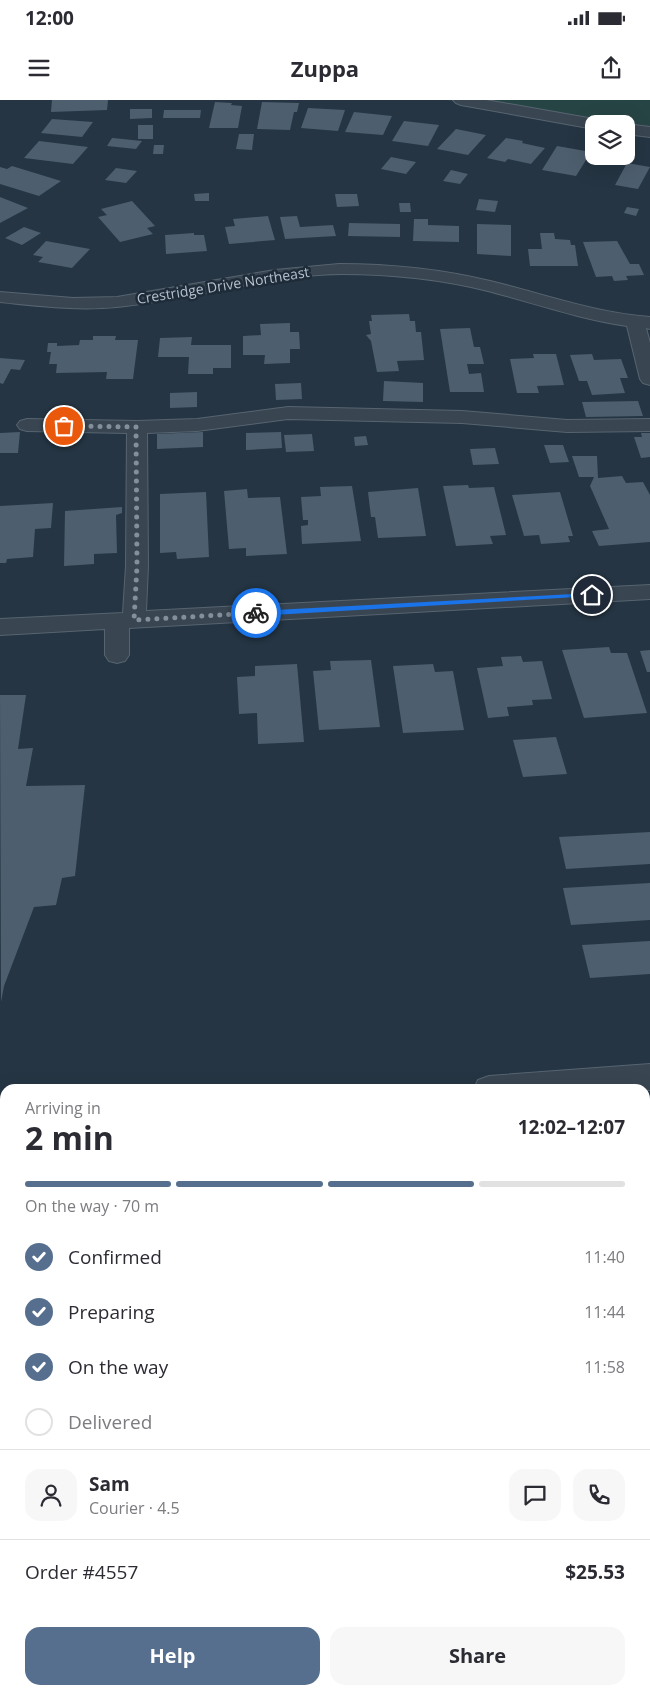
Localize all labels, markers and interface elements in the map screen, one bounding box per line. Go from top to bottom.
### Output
text: 12:00 [25,5,74,31]
text: Zuppa [291,53,359,83]
icon: menu [25,54,53,82]
icon: share [597,54,625,82]
map controls [585,115,635,165]
button: layers [585,115,635,165]
street label: Crestridge Drive Northeast [135,262,311,308]
pin [43,405,85,447]
icon: bag [50,412,78,440]
pin [571,574,613,616]
icon: home [578,581,606,609]
courier [231,588,281,638]
icon: bike [242,599,270,627]
text: Arriving in [25,1097,101,1119]
text: 12:02–12:07 [518,1114,625,1140]
text: 2 min [25,1116,114,1159]
text: On the way · 70 m [25,1195,159,1217]
icon: check [25,1243,53,1271]
text: Confirmed [68,1244,162,1270]
text: 11:40 [584,1246,625,1268]
icon: check [25,1298,53,1326]
text: Preparing [68,1299,155,1325]
text: 11:44 [584,1301,625,1323]
icon: check [25,1353,53,1381]
text: On the way [68,1354,168,1380]
text: 11:58 [584,1356,625,1378]
text: Delivered [68,1409,152,1435]
button: person [25,1469,77,1521]
button: chat [509,1469,561,1521]
button: phone [573,1469,625,1521]
text: Sam [89,1471,130,1497]
text: Courier · 4.5 [89,1497,180,1519]
text: Order #4557 [25,1559,138,1585]
text: $25.53 [565,1559,625,1585]
button: Help [25,1627,320,1685]
button: Share [330,1627,625,1685]

